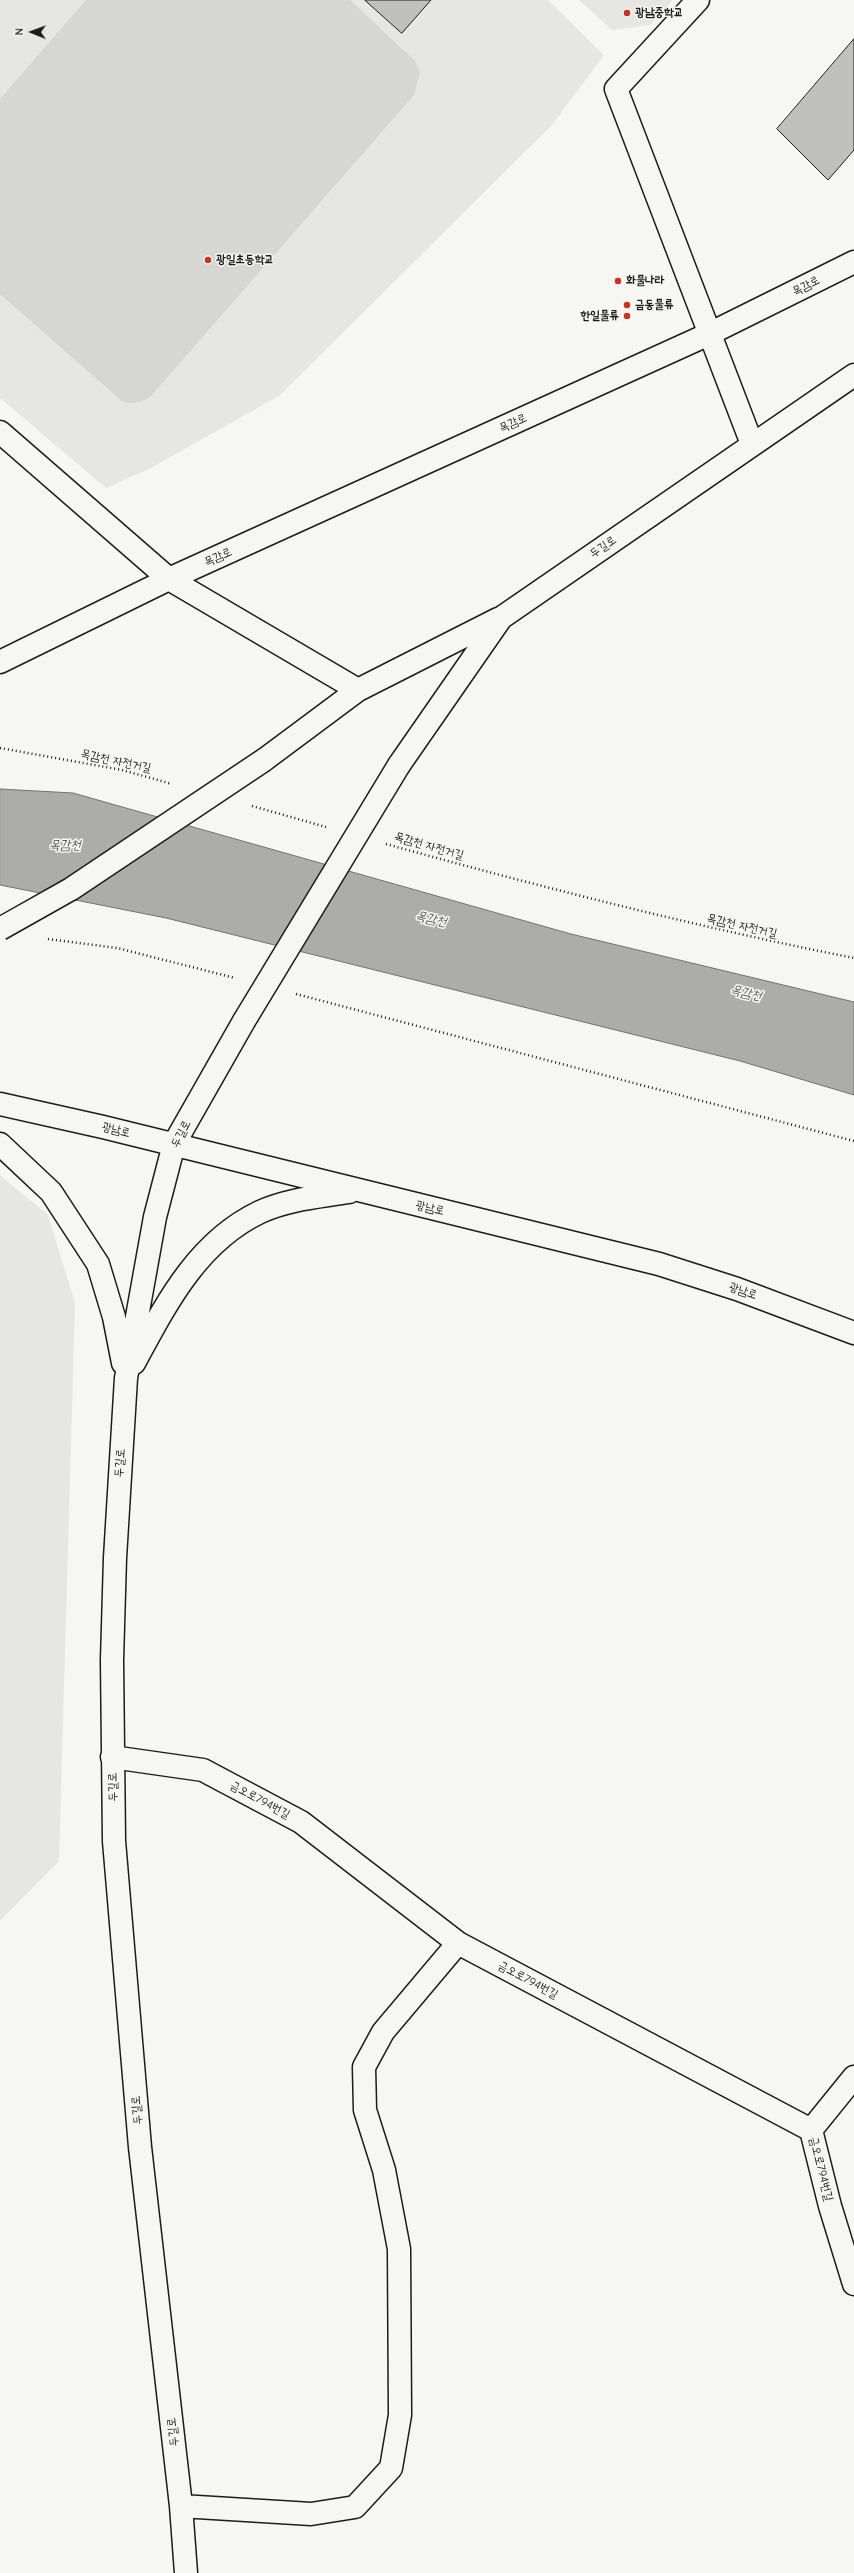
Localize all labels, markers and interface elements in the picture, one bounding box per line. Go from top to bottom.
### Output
place label: 광남중학교 [635,6,683,20]
marker: 광남중학교 [622,8,632,18]
north arrow [12,12,52,52]
text: N [13,28,26,35]
place label: 광일초등학교 [216,253,274,267]
marker: 광일초등학교 [203,255,213,265]
street label: 목감로 [790,273,822,299]
place label: 화물나라 [626,274,665,288]
marker: 화물나라 [613,276,623,286]
place label: 금동물류 [635,298,674,312]
marker: 금동물류 [622,300,632,310]
place label: 한일물류 [580,309,619,323]
marker: 한일물류 [622,311,632,321]
street label: 목감로 [497,411,529,435]
street label: 두길로 [587,533,619,561]
street label: 목감로 [202,545,234,569]
street label: 목감천 자전거길 [79,747,153,775]
street label: 목감천 자전거길 [393,829,465,863]
water label: 목감천 [49,837,81,853]
water label: 목감천 [414,908,448,930]
street label: 목감천 자전거길 [705,911,779,941]
water label: 목감천 [729,982,763,1004]
street label: 두길로 [168,1118,194,1150]
street label: 광남로 [100,1120,132,1140]
street label: 광남로 [414,1198,446,1218]
street label: 광남로 [727,1279,759,1303]
street label: 두길로 [112,1448,128,1478]
street label: 두길로 [106,1772,120,1802]
street label: 금오로794번길 [227,1778,293,1822]
street label: 금오로794번길 [495,1958,561,2002]
street label: 두길로 [129,2095,145,2125]
street label: 금오로794번길 [806,2135,836,2203]
street label: 두길로 [164,2417,182,2447]

